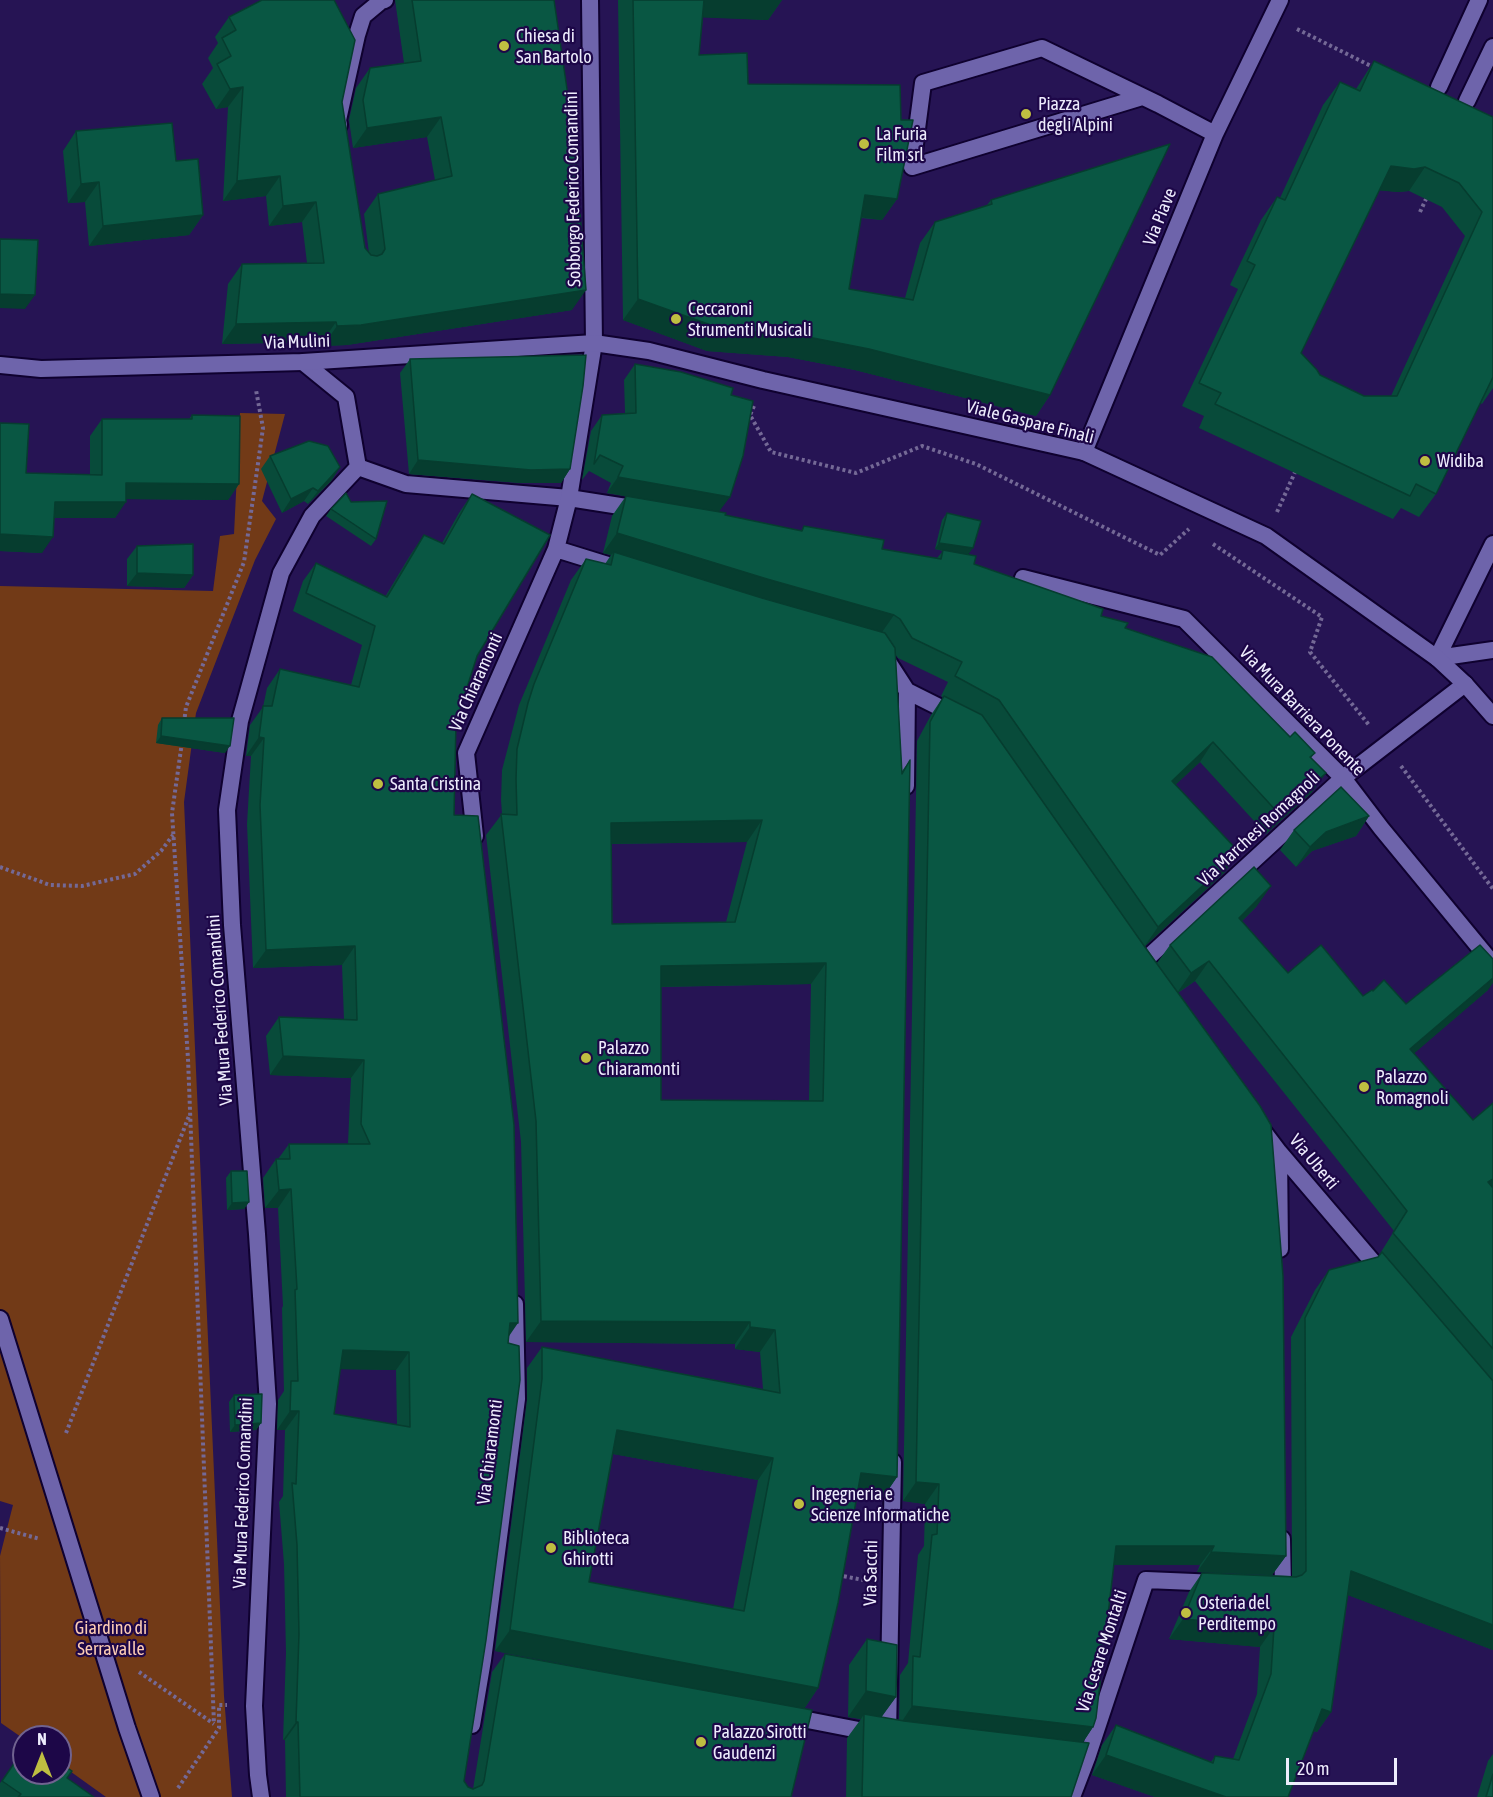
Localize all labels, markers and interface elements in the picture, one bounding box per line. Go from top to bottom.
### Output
place label: Chiesa di San Bartolo [516,25,592,68]
marker: Chiesa di San Bartolo [497,39,511,53]
street label: Sobborgo Federico Comandini [560,91,586,287]
place label: Piazza degli Alpini [1038,93,1113,136]
marker: Piazza degli Alpini [1019,107,1033,121]
place label: La Furia Film srl [876,123,927,166]
marker: La Furia Film srl [857,137,871,151]
street label: Via Piave [1139,185,1181,249]
place label: Ceccaroni Strumenti Musicali [688,298,812,340]
marker: Ceccaroni Strumenti Musicali [669,312,683,326]
street label: Via Mulini [263,330,331,354]
street label: Viale Gaspare Finali [964,396,1096,448]
place label: Widiba [1437,450,1484,472]
marker: Widiba [1418,454,1432,468]
street label: Via Chiaramonti [445,629,507,735]
street label: Via Mura Barriera Ponente [1235,642,1369,780]
street label: Via Marchesi Romagnoli [1194,767,1324,891]
place label: Santa Cristina [390,773,481,795]
marker: Santa Cristina [371,777,385,791]
street label: Via Mura Federico Comandini [203,914,237,1106]
place label: Palazzo Chiaramonti [598,1037,680,1080]
marker: Palazzo Chiaramonti [579,1051,593,1065]
place label: Palazzo Romagnoli [1376,1066,1449,1108]
marker: Palazzo Romagnoli [1357,1080,1371,1094]
street label: Via Uberti [1285,1130,1343,1194]
street label: Via Mura Federico Comandini [229,1397,257,1589]
street label: Via Chiaramonti [473,1398,507,1506]
place label: Ingegneria e Scienze Informatiche [811,1483,949,1526]
marker: Ingegneria e Scienze Informatiche [792,1497,806,1511]
place label: Biblioteca Ghirotti [563,1527,630,1570]
street label: Via Sacchi [860,1540,882,1606]
marker: Biblioteca Ghirotti [544,1541,558,1555]
street label: Via Cesare Montalti [1072,1587,1132,1715]
place label: Osteria del Perditempo [1198,1592,1276,1634]
marker: Osteria del Perditempo [1179,1606,1193,1620]
park label: Giardino di Serravalle [75,1617,147,1660]
place label: Palazzo Sirotti Gaudenzi [713,1721,807,1764]
north arrow [12,1725,72,1785]
text: N [37,1730,47,1748]
marker: Palazzo Sirotti Gaudenzi [694,1735,708,1749]
scale bar [1289,1746,1400,1784]
text: 20 m [1297,1758,1329,1779]

